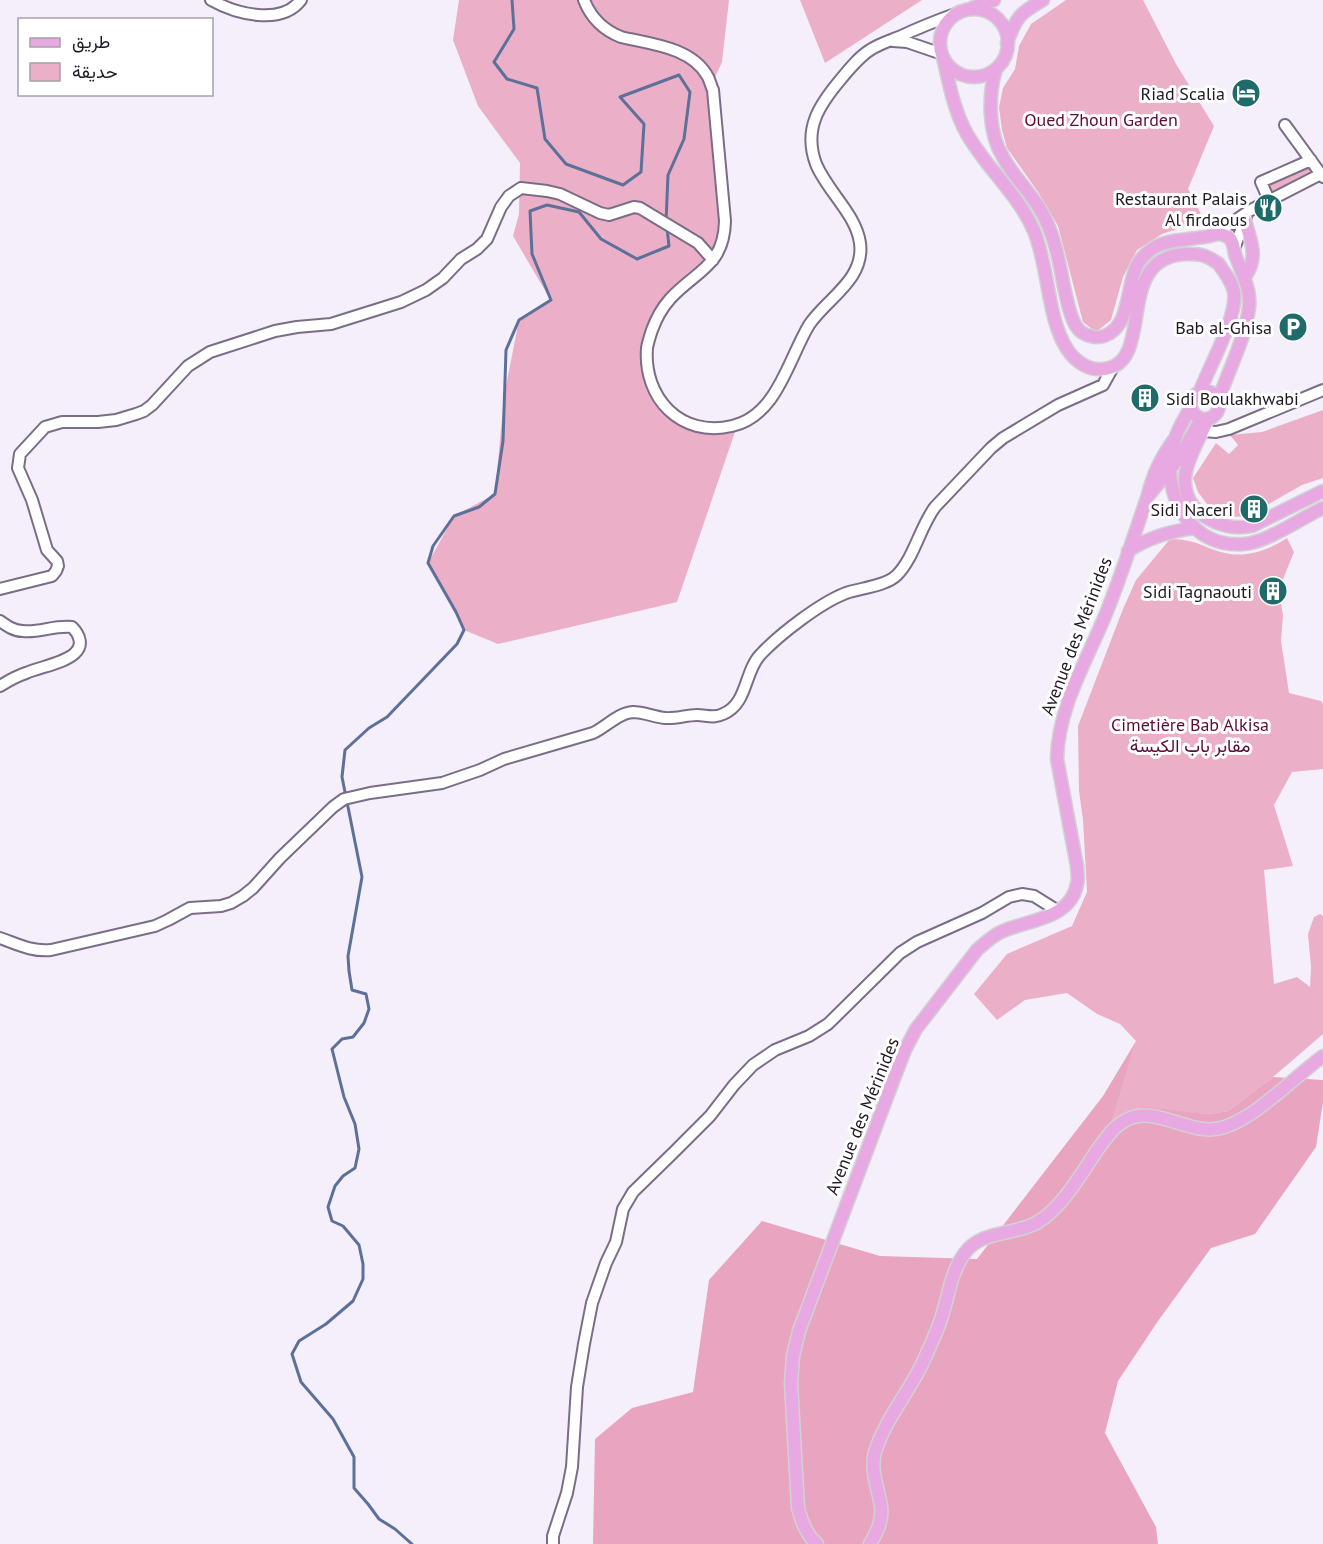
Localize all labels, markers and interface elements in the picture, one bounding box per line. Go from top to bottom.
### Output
legend [18,18,213,96]
text: طريق [72,30,110,53]
text: حديقة [72,60,118,83]
hotel icon: Riad Scalia [1230,77,1262,109]
place label: Riad Scalia [1140,82,1225,105]
park label: Oued Zhoun Garden [1024,108,1178,131]
place label: Restaurant Palais Al firdaous [1115,187,1247,231]
restaurant icon: Restaurant Palais Al firdaous [1252,192,1284,224]
parking icon: Bab al-Ghisa [1277,311,1309,343]
place label: Bab al-Ghisa [1175,316,1272,339]
building icon: Sidi Boulakhwabi [1129,382,1161,414]
place label: Sidi Boulakhwabi [1166,387,1299,410]
building icon: Sidi Naceri [1238,493,1270,525]
place label: Sidi Naceri [1150,498,1233,521]
street label: Avenue des Mérinides [1035,554,1117,718]
building icon: Sidi Tagnaouti [1257,575,1289,607]
place label: Sidi Tagnaouti [1143,580,1252,603]
park label: Cimetière Bab Alkisa مقابر باب الكيسة [1111,713,1269,757]
street label: Avenue des Mérinides [820,1034,904,1198]

